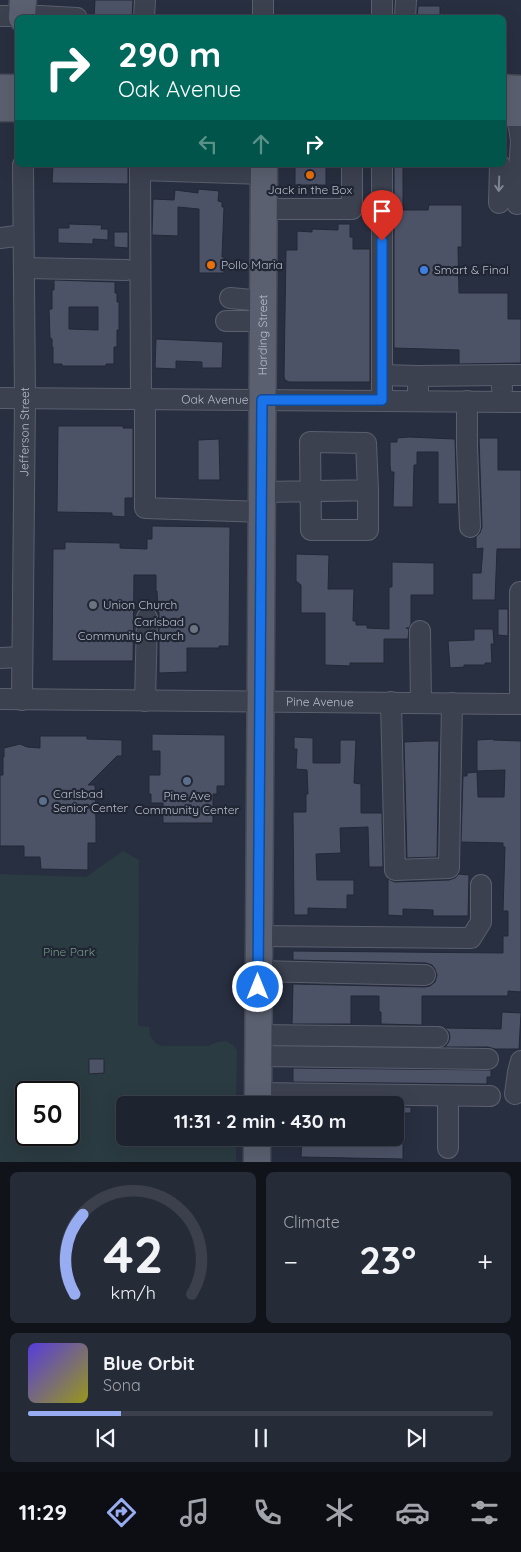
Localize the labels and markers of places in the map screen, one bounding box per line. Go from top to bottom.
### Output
marker: Jack in the Box [304,169,316,181]
place label: Jack in the Box [268,182,352,197]
pin [361,190,403,241]
place label: Pollo Maria [221,257,283,272]
marker: Pollo Maria [205,259,217,271]
place label: Smart & Final [434,262,509,277]
marker: Smart & Final [418,264,430,276]
place label: Union Church [103,597,177,612]
marker: Union Church [87,599,99,611]
place label: Carlsbad Community Church [78,614,184,643]
marker: Carlsbad Community Church [188,623,200,635]
marker: Pine Ave Community Center [181,775,193,787]
place label: Carlsbad Senior Center [53,786,129,815]
place label: Pine Ave Community Center [135,788,240,817]
marker: Carlsbad Senior Center [37,795,49,807]

